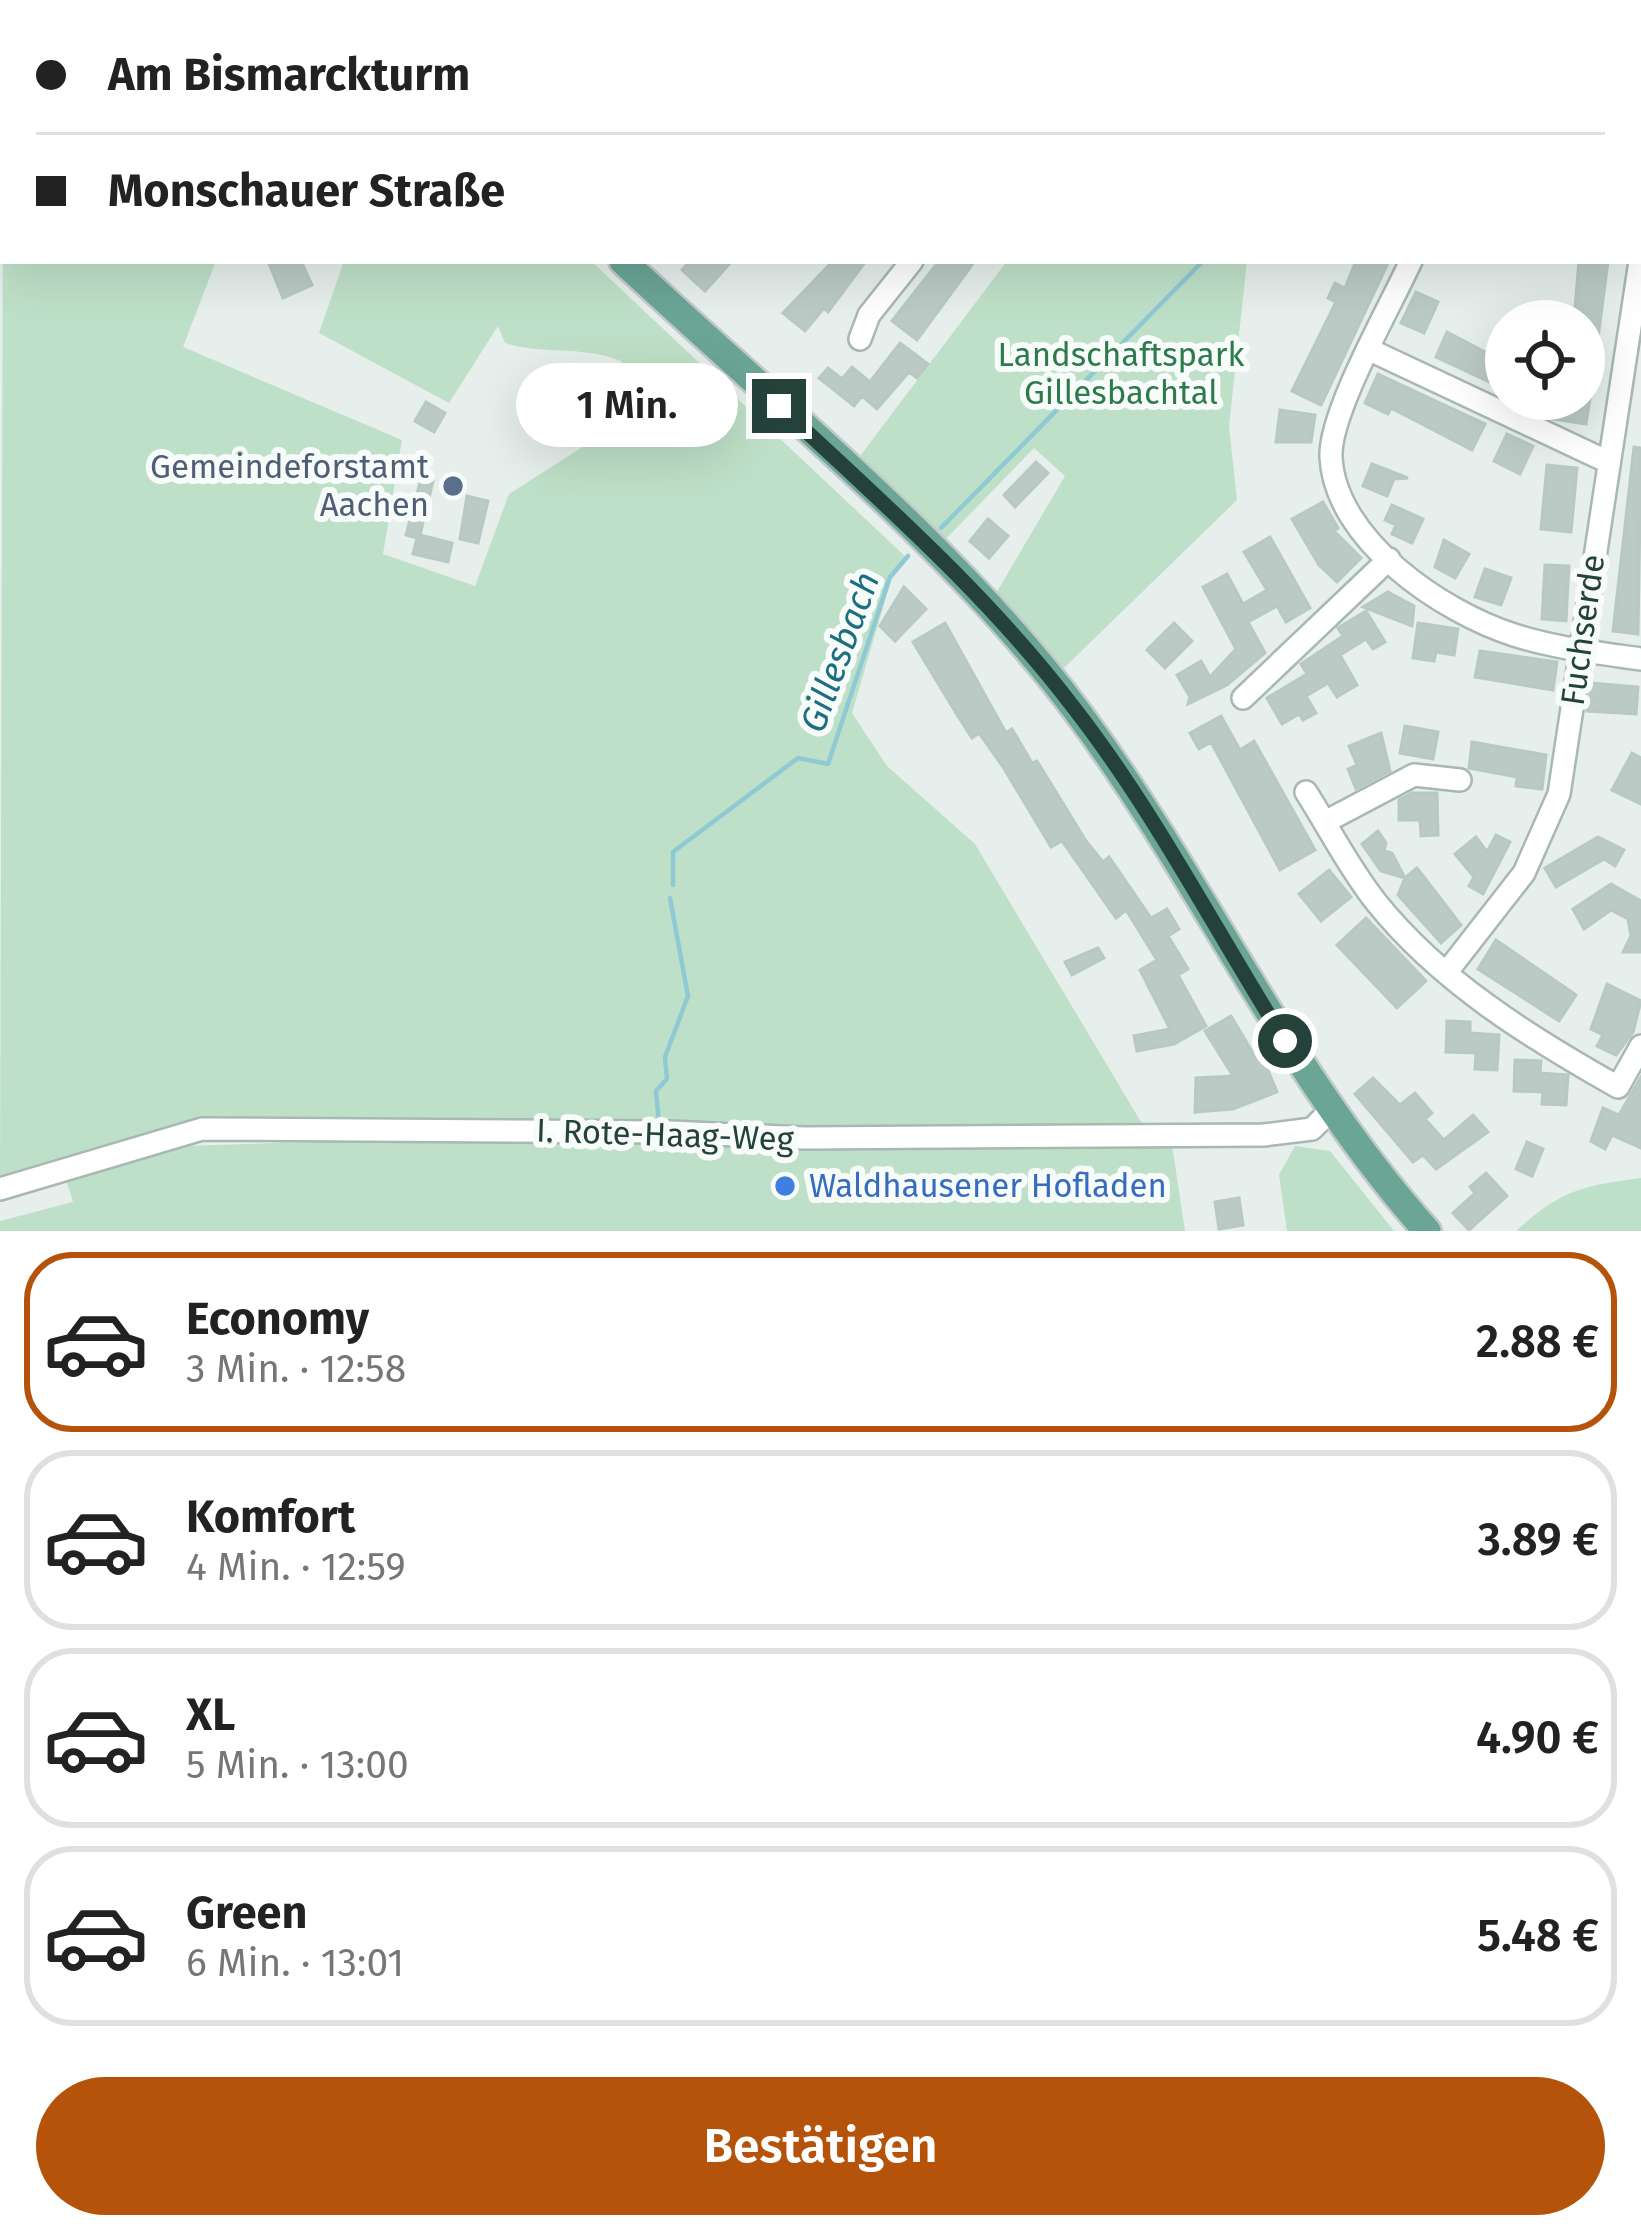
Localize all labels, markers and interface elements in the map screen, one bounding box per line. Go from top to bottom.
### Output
text: Am Bismarckturm [108,48,470,102]
text: Monschauer Straße [108,164,505,218]
map controls [1485,300,1605,420]
button: locate [1485,300,1605,420]
park label: Landschaftspark Gillesbachtal [998,335,1245,413]
callout: 1 Min. [515,364,737,448]
route end [752,379,806,433]
text: 1 Min. [577,382,677,428]
place label: Gemeindeforstamt Aachen [150,447,429,525]
marker: Gemeindeforstamt Aachen [440,473,466,499]
street label: Fuchserde [1553,552,1613,708]
water label: Gillesbach [791,566,889,738]
route start [1258,1014,1312,1068]
street label: I. Rote-Haag-Weg [535,1111,795,1160]
place label: Waldhausener Hofladen [809,1166,1167,1206]
marker: Waldhausener Hofladen [772,1173,798,1199]
icon: car [42,1288,150,1396]
text: Economy [186,1292,369,1346]
text: 2.88 € [1476,1315,1599,1369]
text: 3 Min. · 12:58 [186,1346,406,1392]
icon: car [42,1486,150,1594]
text: Komfort [186,1490,355,1544]
text: 3.89 € [1478,1513,1599,1567]
text: 4 Min. · 12:59 [186,1544,406,1590]
icon: car [42,1684,150,1792]
text: XL [186,1688,235,1742]
text: 4.90 € [1476,1711,1599,1765]
text: 5 Min. · 13:00 [186,1742,409,1788]
icon: car [42,1882,150,1990]
text: Green [186,1886,307,1940]
text: 5.48 € [1477,1909,1599,1963]
text: 6 Min. · 13:01 [186,1940,404,1986]
button: Bestätigen [36,2077,1605,2215]

